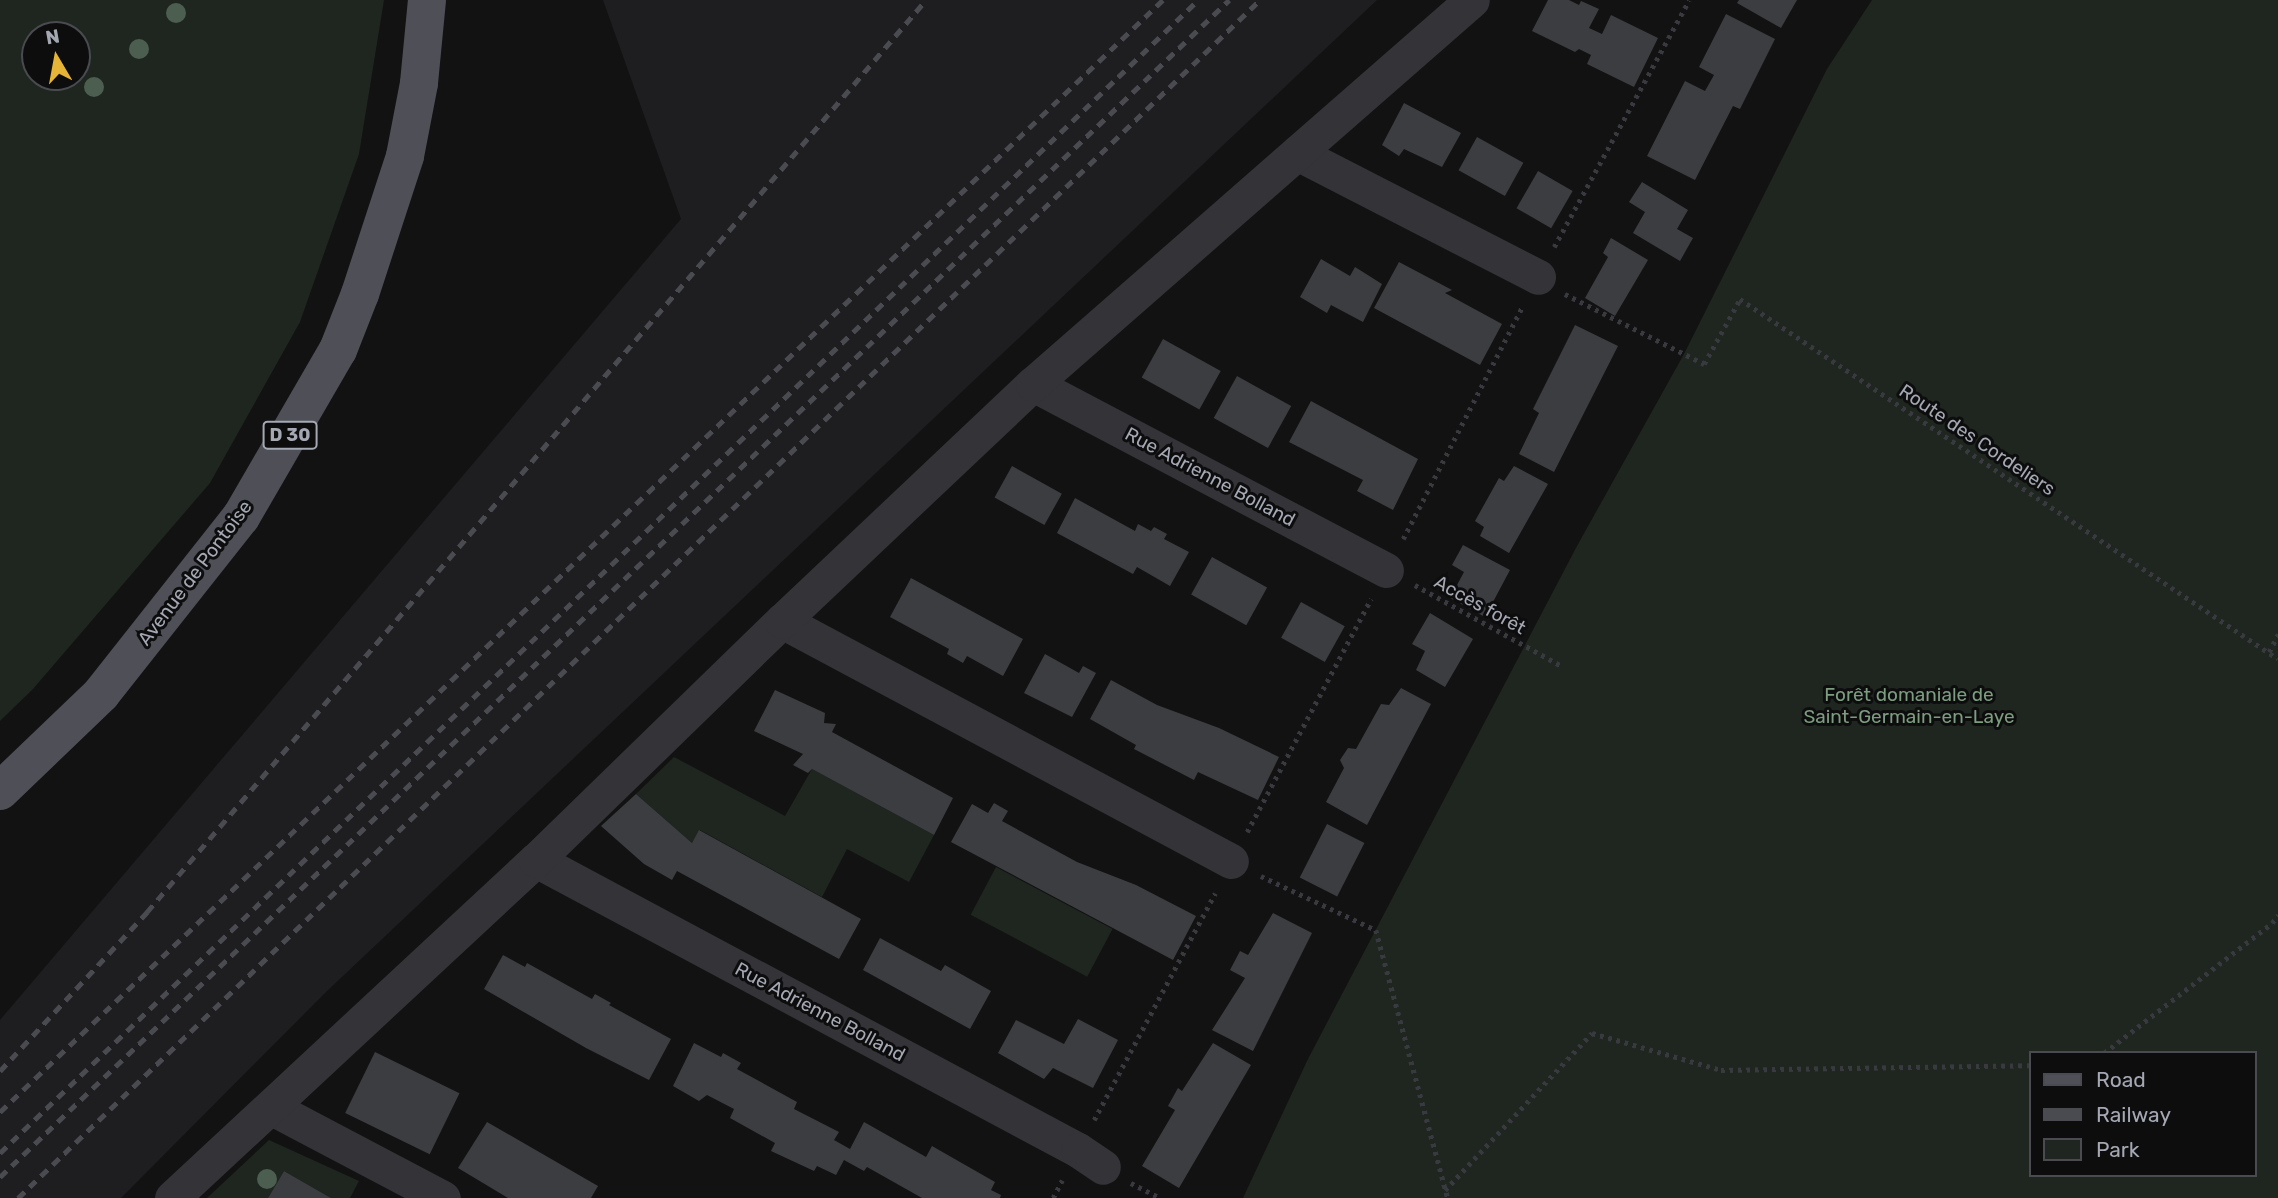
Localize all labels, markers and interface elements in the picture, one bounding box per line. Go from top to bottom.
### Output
north arrow [21,21,91,91]
text: N [44,24,61,49]
street label: Route des Cordeliers [1895,379,2059,501]
road number: D 30 [262,421,318,450]
street label: Rue Adrienne Bolland [1121,422,1299,532]
street label: Avenue de Pontoise [133,496,257,650]
street label: Accès forêt [1430,570,1530,640]
park label: Forêt domaniale de Saint-Germain-en-Laye [1803,684,2015,728]
street label: Rue Adrienne Bolland [731,957,909,1067]
legend [2030,1051,2257,1177]
text: Road [2096,1067,2146,1092]
text: Railway [2096,1102,2171,1127]
text: Park [2096,1137,2140,1162]

